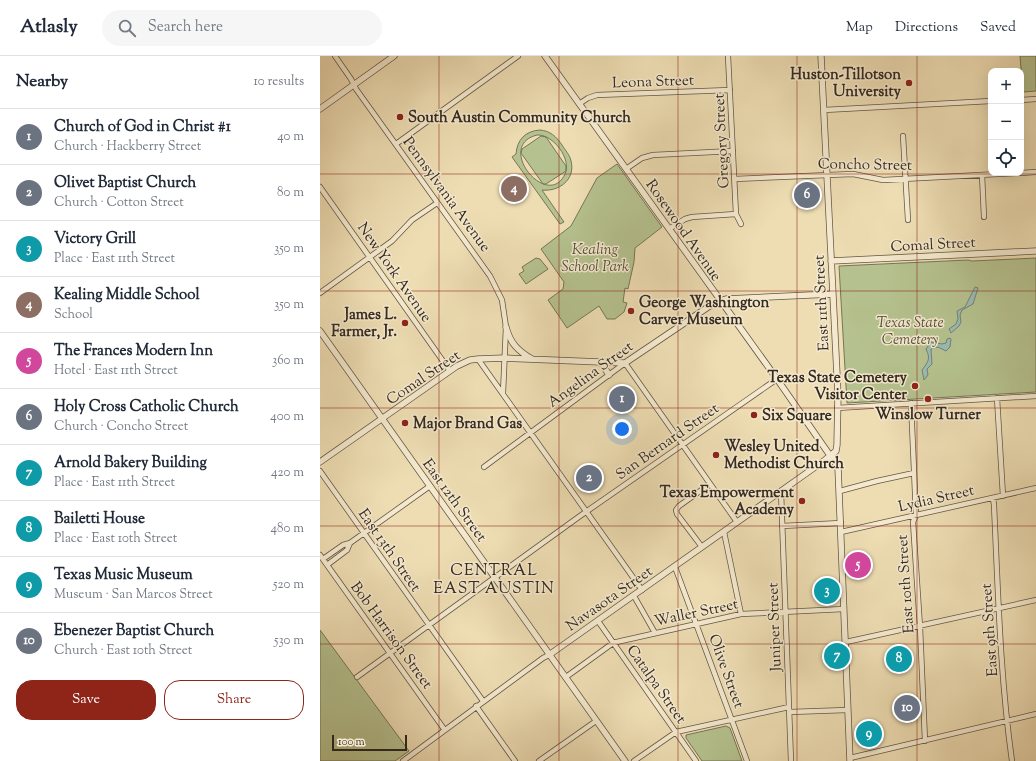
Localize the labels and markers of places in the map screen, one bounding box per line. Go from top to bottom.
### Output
place label: Huston-Tillotson University [790,65,902,103]
marker: Huston-Tillotson University [904,78,914,88]
place label: South Austin Community Church [408,108,631,129]
marker: South Austin Community Church [395,112,405,122]
pin: 4 [501,174,527,204]
pin: 6 [794,180,820,210]
place label: George Washington Carver Museum [639,293,770,331]
place label: James L. Farmer, Jr. [331,305,397,343]
marker: George Washington Carver Museum [626,306,636,316]
marker: James L. Farmer, Jr. [400,318,410,328]
place label: Texas State Cemetery Visitor Center [768,368,908,406]
marker: Texas State Cemetery Visitor Center [910,381,920,391]
pin: 1 [609,384,635,414]
marker: Winslow Turner [923,394,933,404]
place label: Winslow Turner [875,405,981,426]
place label: Six Square [762,406,832,427]
marker: Six Square [749,410,759,420]
place label: Major Brand Gas [413,414,522,435]
marker: Major Brand Gas [400,418,410,428]
place label: Wesley United Methodist Church [724,437,844,475]
marker: Wesley United Methodist Church [711,450,721,460]
pin: 2 [576,463,602,493]
place label: Texas Empowerment Academy [660,483,795,521]
marker: Texas Empowerment Academy [797,496,807,506]
pin: 5 [845,550,871,580]
pin: 3 [814,576,840,606]
pin: 7 [824,641,850,671]
pin: 8 [886,644,912,674]
pin: 10 [894,693,920,723]
pin: 9 [856,719,882,749]

